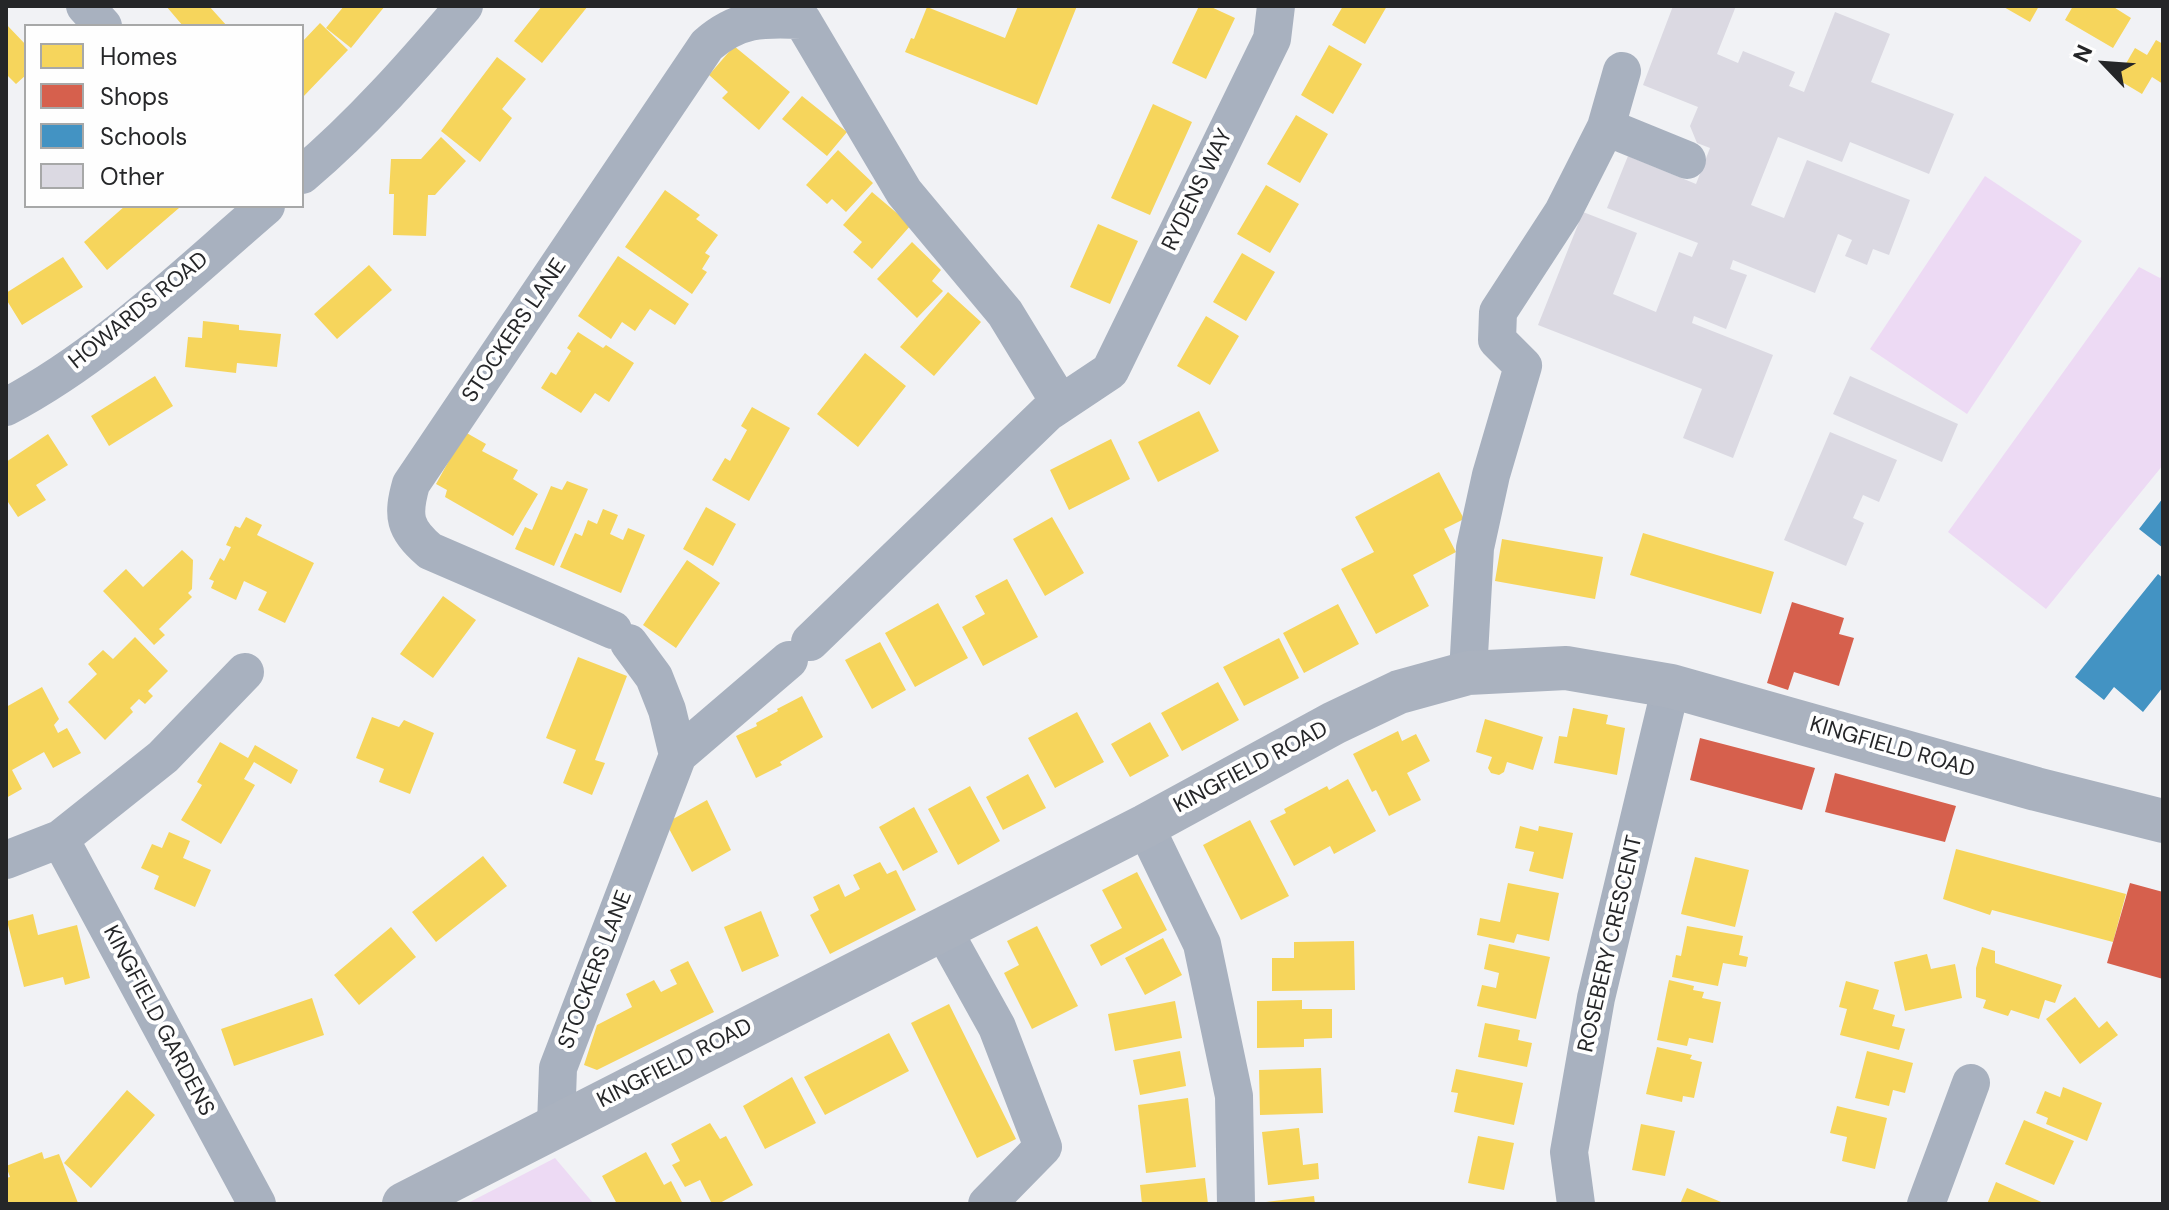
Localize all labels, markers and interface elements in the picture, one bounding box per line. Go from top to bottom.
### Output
legend [24,24,304,208]
north arrow [2065,24,2145,104]
text: N [2066,40,2099,67]
text: Homes [100,41,178,72]
text: Shops [100,81,169,112]
text: Schools [100,121,187,152]
street label: RYDENS WAY [1157,125,1239,255]
text: Other [100,161,164,192]
street label: HOWARDS ROAD [64,247,214,375]
street label: STOCKERS LANE [457,254,573,408]
street label: KINGFIELD ROAD [1806,712,1978,784]
street label: KINGFIELD ROAD [1170,716,1332,820]
street label: ROSEBERY CRESCENT [1573,833,1649,1055]
street label: STOCKERS LANE [554,887,638,1053]
street label: KINGFIELD GARDENS [97,921,219,1121]
street label: KINGFIELD ROAD [593,1014,757,1114]

